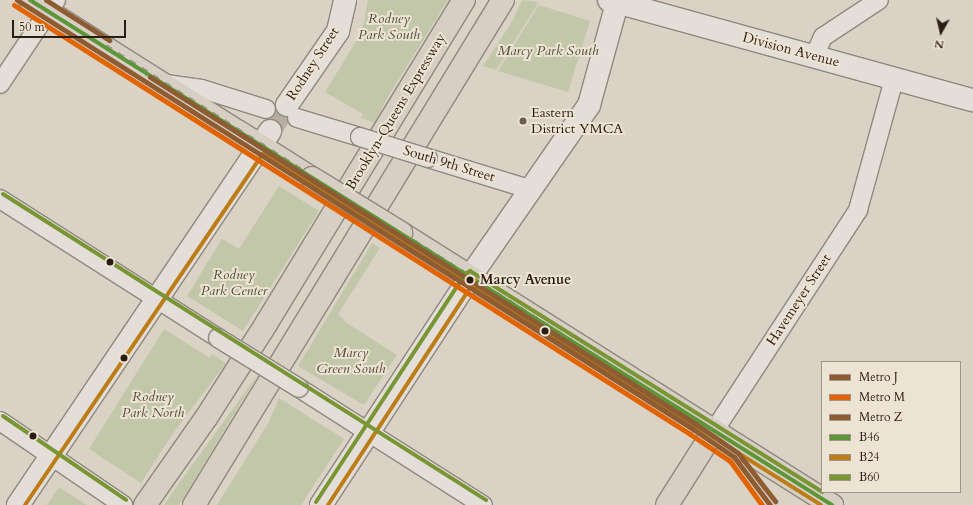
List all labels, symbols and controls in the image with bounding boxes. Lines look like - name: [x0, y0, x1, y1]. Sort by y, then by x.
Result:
- park label: Rodney Park South: [358, 11, 420, 44]
- scale bar: [14, 12, 128, 38]
- north arrow: [921, 12, 961, 52]
- text: 50 m: [19, 19, 45, 35]
- street label: Rodney Street: [283, 24, 343, 104]
- street label: Division Avenue: [741, 29, 841, 71]
- street label: Brooklyn-Queens Expressway: [342, 31, 450, 193]
- text: N: [933, 36, 945, 52]
- park label: Marcy Park South: [497, 43, 599, 59]
- place label: Eastern District YMCA: [531, 105, 623, 138]
- marker: Eastern District YMCA: [518, 116, 528, 126]
- street label: South 9th Street: [401, 142, 497, 186]
- street label: Havemeyer Street: [763, 251, 835, 349]
- unlabelled marker: [105, 257, 115, 267]
- park label: Rodney Park Center: [201, 267, 267, 300]
- place label: Marcy Avenue: [480, 272, 571, 288]
- marker: Marcy Avenue: [463, 273, 477, 287]
- unlabelled marker: [540, 326, 550, 336]
- park label: Marcy Green South: [316, 345, 386, 378]
- unlabelled marker: [119, 353, 129, 363]
- legend: [821, 361, 961, 493]
- text: Metro J: [859, 369, 898, 385]
- park label: Rodney Park North: [122, 389, 184, 422]
- text: Metro M: [859, 389, 905, 405]
- text: Metro Z: [859, 409, 902, 425]
- text: B46: [859, 429, 879, 445]
- unlabelled marker: [28, 431, 38, 441]
- text: B24: [859, 449, 879, 465]
- text: B60: [859, 469, 879, 485]

